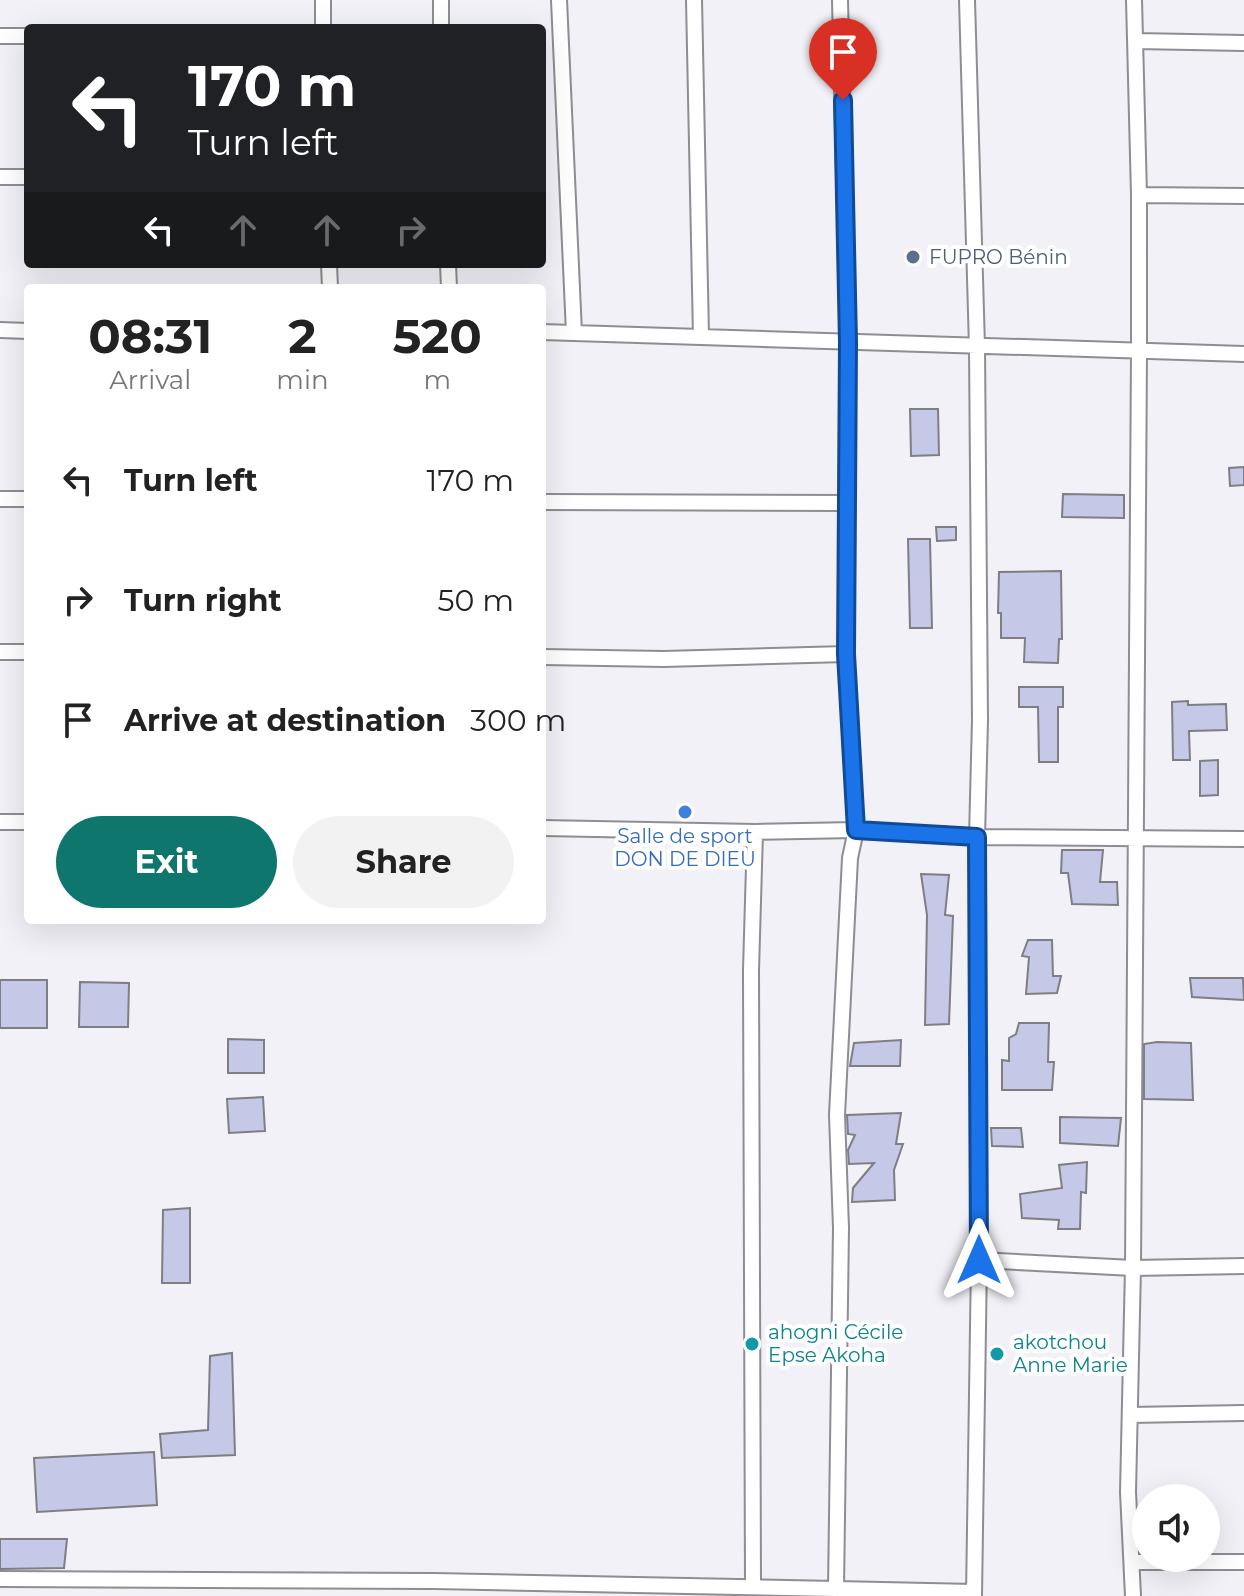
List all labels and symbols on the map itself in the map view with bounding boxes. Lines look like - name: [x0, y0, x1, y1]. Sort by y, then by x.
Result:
- pin: [809, 18, 877, 100]
- place label: FUPRO Bénin: [929, 245, 1068, 269]
- marker: FUPRO Bénin: [904, 248, 922, 266]
- marker: Salle de sport DON DE DIEU: [676, 803, 694, 821]
- place label: Salle de sport DON DE DIEU: [614, 824, 756, 871]
- position arrow: [937, 1218, 1021, 1302]
- place label: ahogni Cécile Epse Akoha: [768, 1320, 903, 1367]
- place label: akotchou Anne Marie: [1013, 1330, 1128, 1377]
- marker: ahogni Cécile Epse Akoha: [743, 1335, 761, 1353]
- marker: akotchou Anne Marie: [988, 1345, 1006, 1363]

